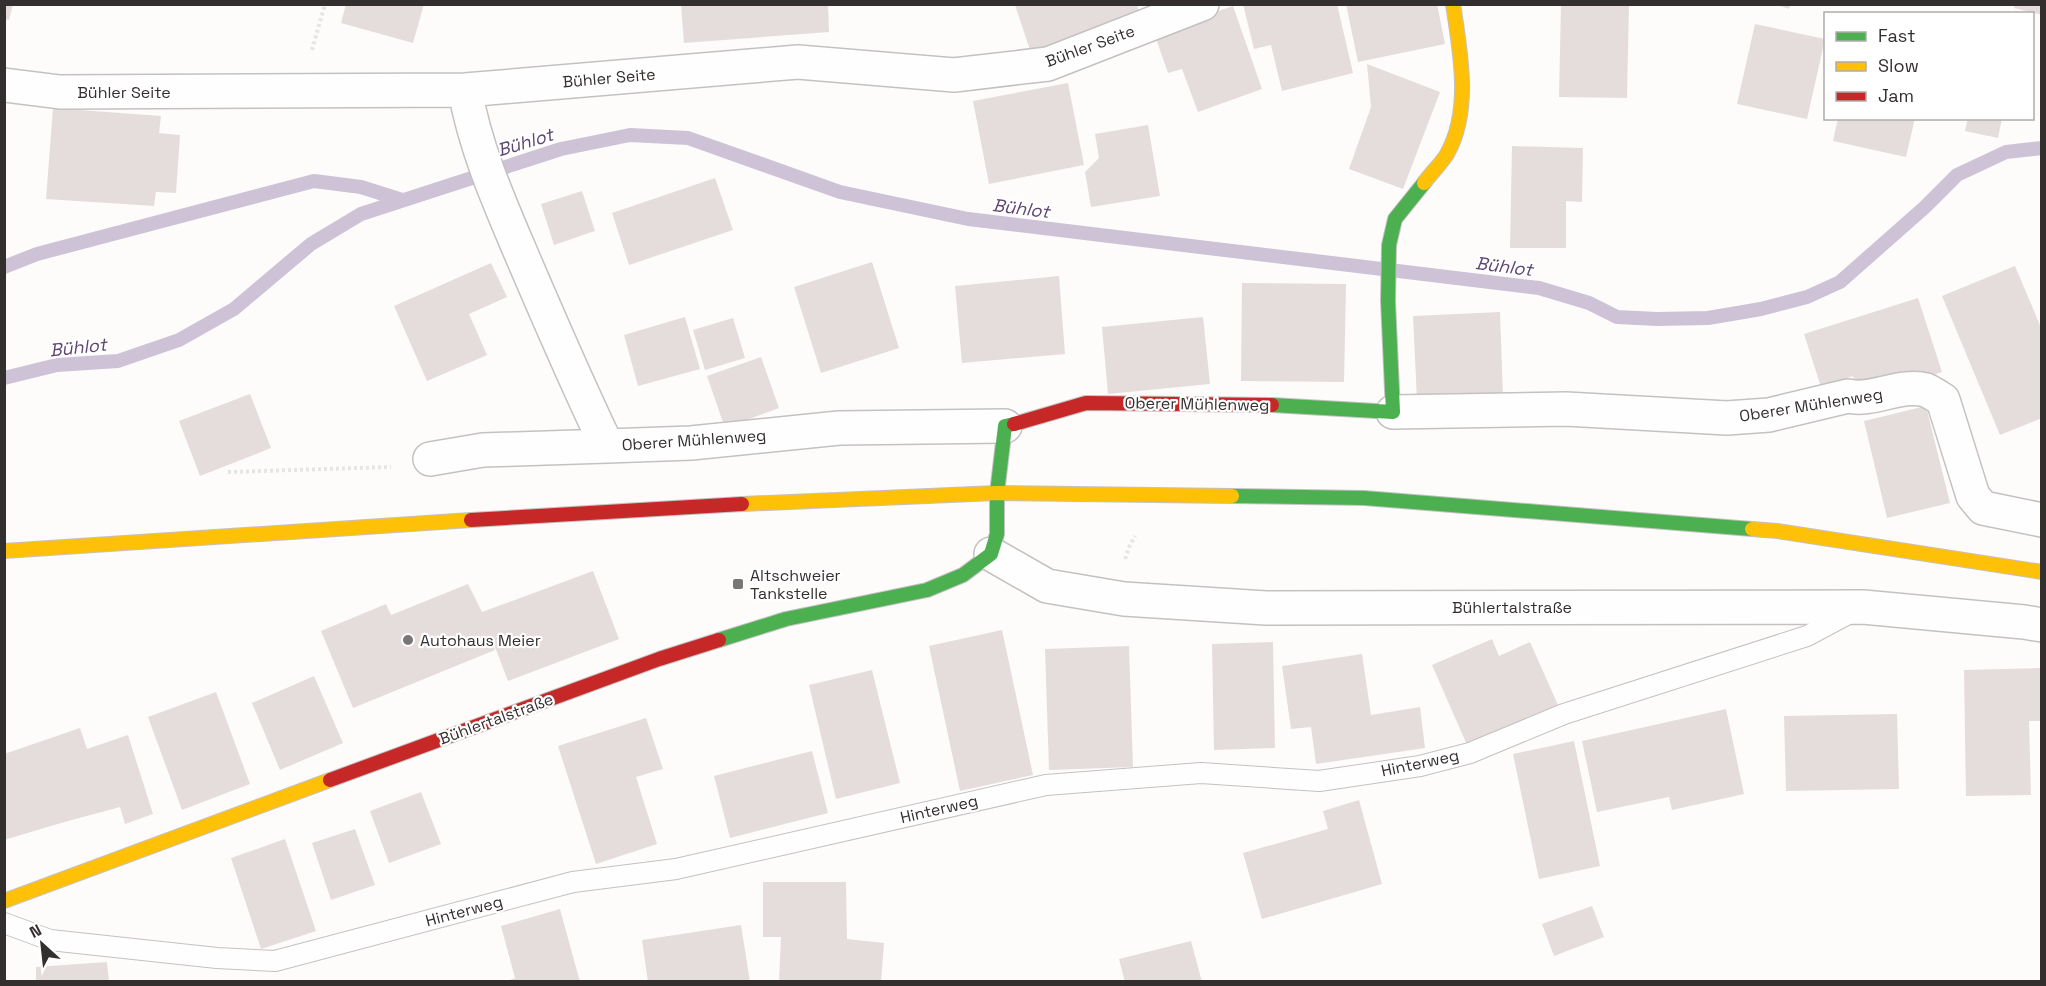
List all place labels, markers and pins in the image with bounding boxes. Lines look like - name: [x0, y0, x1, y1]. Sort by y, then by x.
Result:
- place label: Altschweier Tankstelle: [750, 565, 841, 604]
- marker: Altschweier Tankstelle: [731, 577, 745, 591]
- place label: Autohaus Meier: [420, 630, 541, 651]
- marker: Autohaus Meier: [401, 633, 415, 647]

